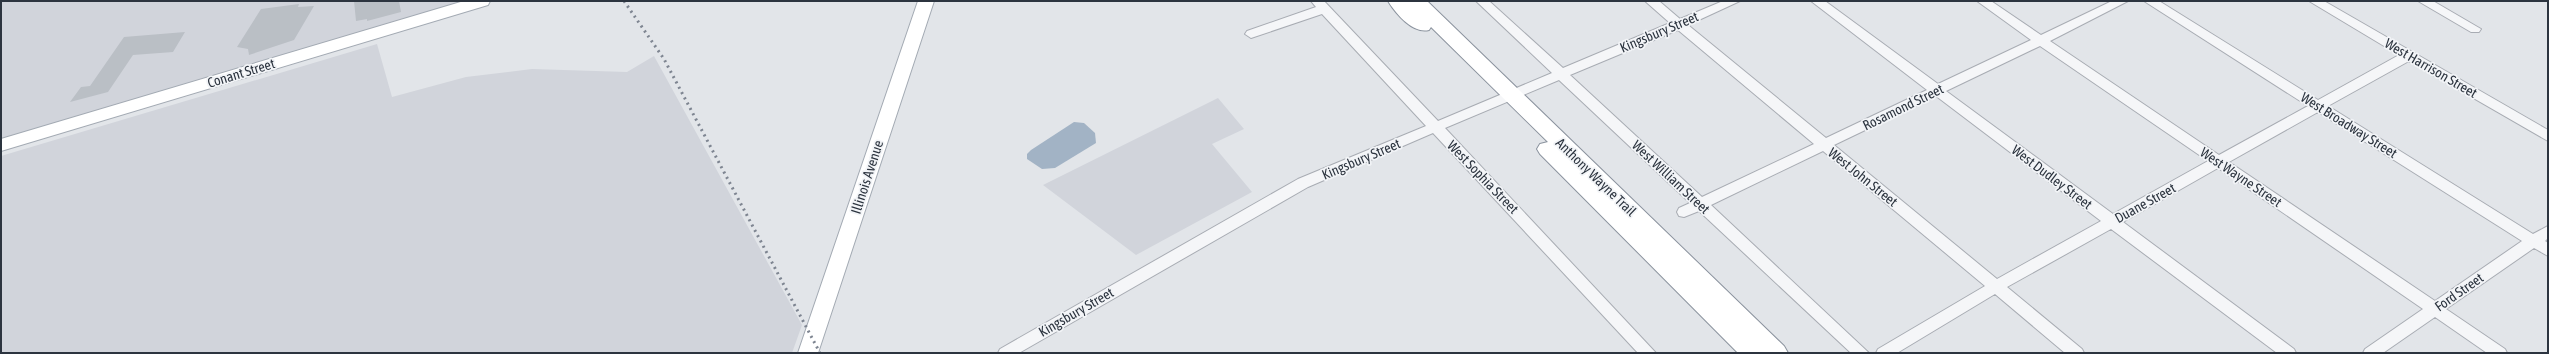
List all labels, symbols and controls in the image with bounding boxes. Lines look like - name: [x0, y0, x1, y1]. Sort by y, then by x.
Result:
- street label: Kingsbury Street: [1617, 8, 1701, 56]
- street label: West Harrison Street: [2382, 35, 2480, 101]
- street label: Conant Street: [205, 55, 277, 91]
- street label: Rosamond Street: [1860, 81, 1946, 133]
- street label: West Broadway Street: [2298, 89, 2400, 161]
- street label: Kingsbury Street: [1319, 135, 1403, 183]
- street label: Anthony Wayne Trail: [1553, 135, 1640, 219]
- street label: West Sophia Street: [1444, 137, 1522, 217]
- street label: West William Street: [1629, 137, 1713, 217]
- street label: Illinois Avenue: [848, 138, 886, 216]
- street label: West Dudley Street: [2009, 142, 2095, 212]
- street label: West John Street: [1825, 144, 1901, 210]
- street label: West Wayne Street: [2197, 144, 2285, 210]
- street label: Duane Street: [2112, 180, 2178, 226]
- street label: Ford Street: [2432, 270, 2486, 314]
- street label: Kingsbury Street: [1036, 284, 1116, 340]

